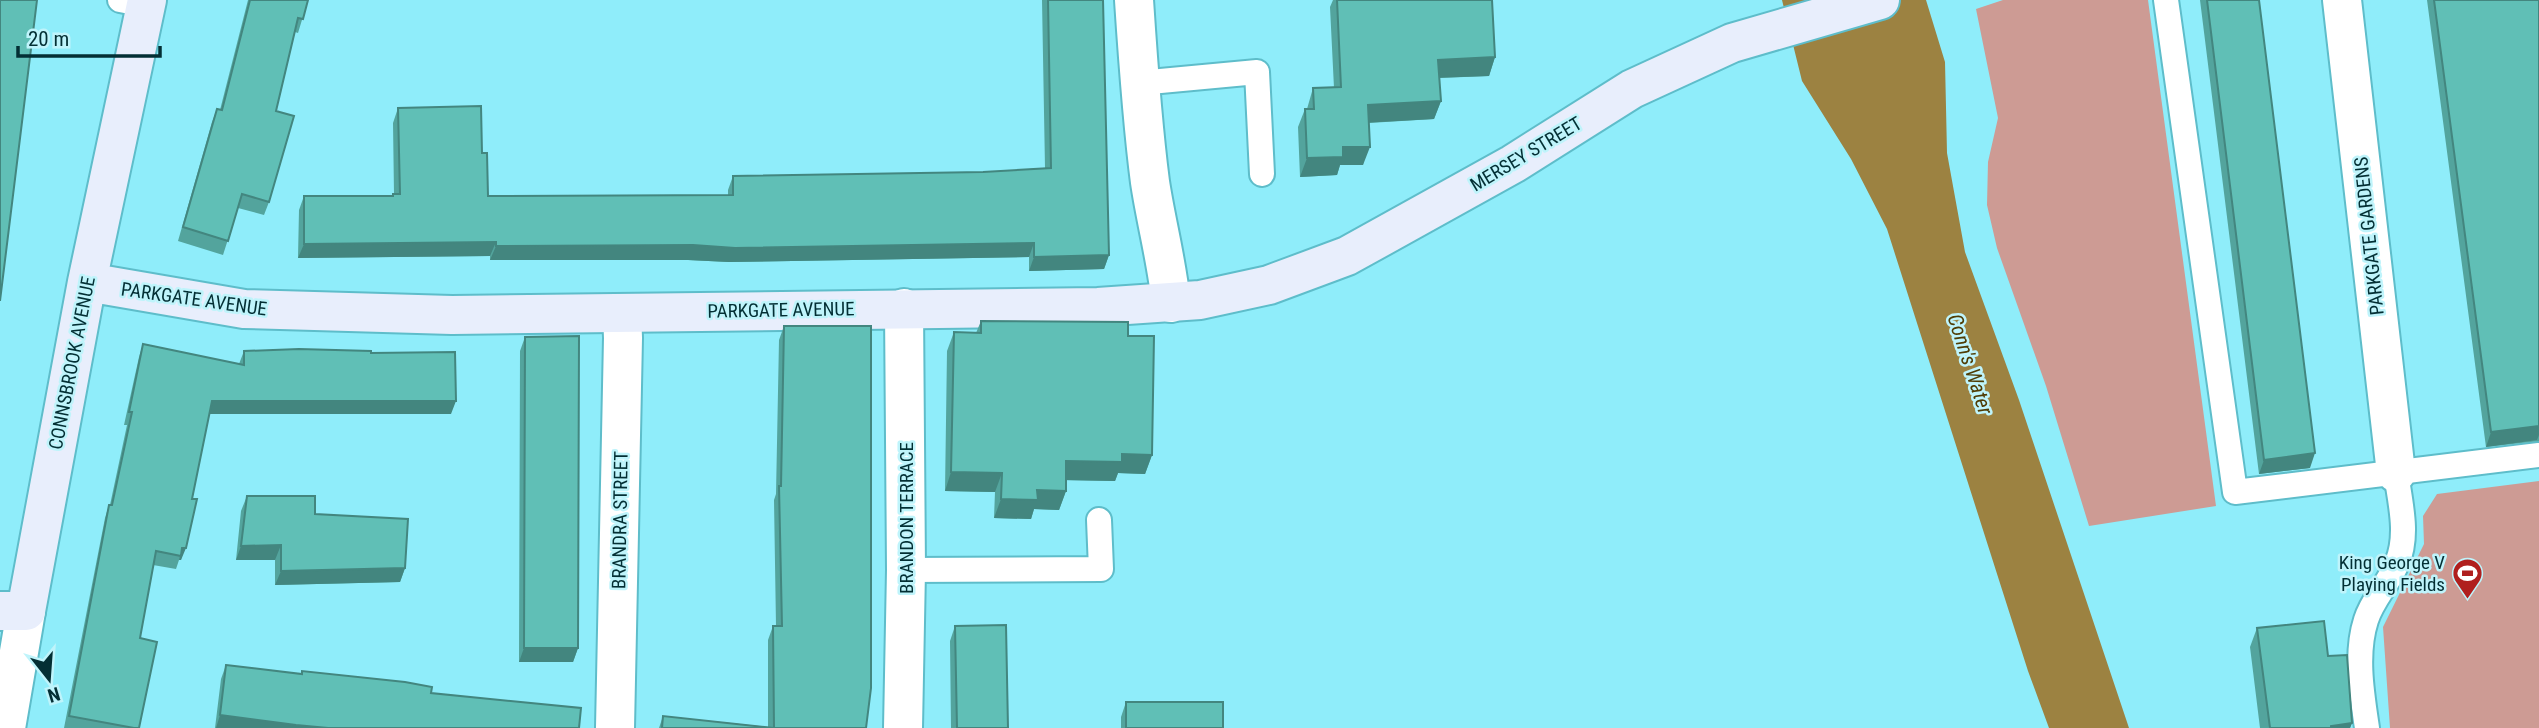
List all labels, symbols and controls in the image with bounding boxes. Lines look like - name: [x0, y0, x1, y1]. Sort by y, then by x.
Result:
- scale bar: [18, 14, 159, 58]
- text: 20 m: [28, 27, 69, 51]
- street label: MERSEY STREET: [1466, 112, 1586, 196]
- street label: PARKGATE GARDENS: [2349, 155, 2389, 316]
- street label: CONNSBROOK AVENUE: [44, 275, 100, 451]
- street label: PARKGATE AVENUE: [120, 277, 268, 321]
- street label: PARKGATE AVENUE: [707, 297, 855, 323]
- water label: Conn's Water: [1943, 311, 1998, 418]
- street label: BRANDON TERRACE: [895, 442, 918, 594]
- street label: BRANDRA STREET: [607, 451, 633, 589]
- place label: King George V Playing Fields: [2339, 551, 2445, 596]
- sports icon: King George V Playing Fields: [2451, 556, 2485, 600]
- north arrow: [14, 644, 84, 714]
- text: N: [45, 682, 63, 707]

